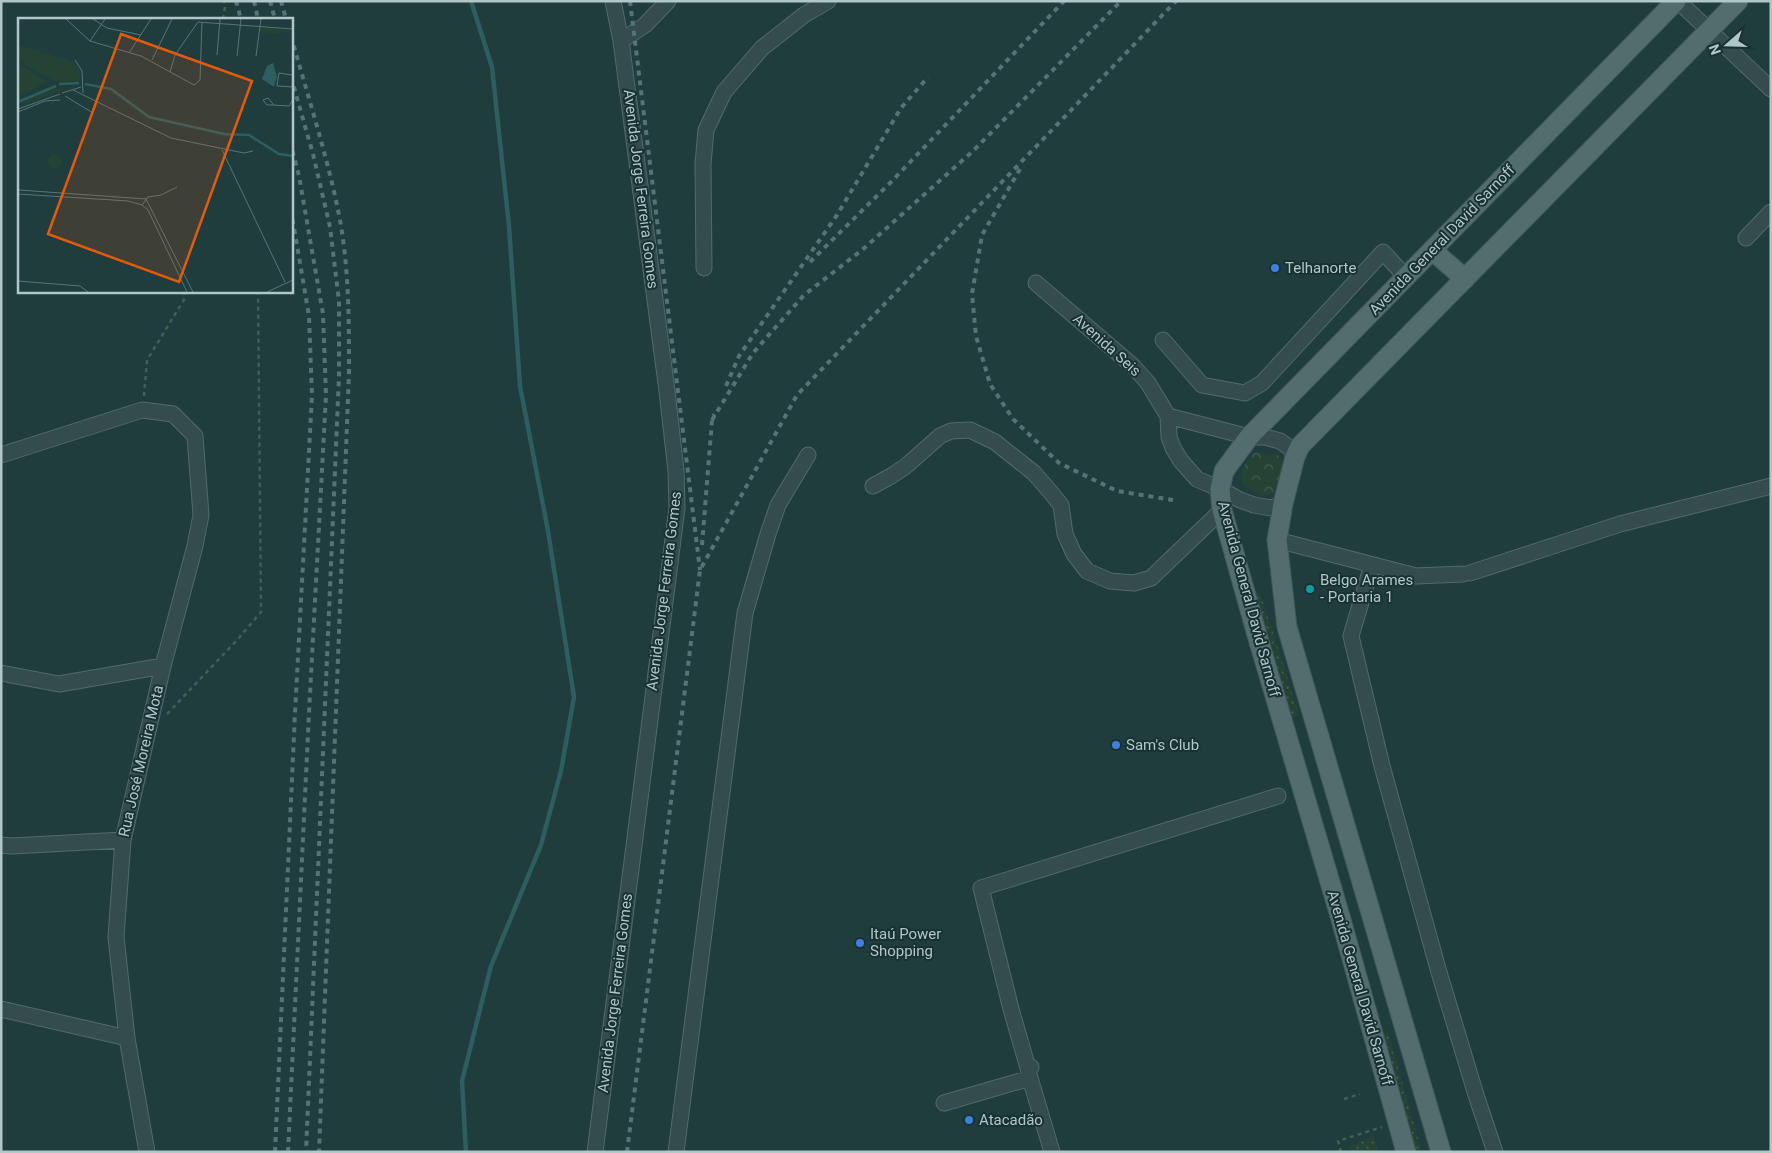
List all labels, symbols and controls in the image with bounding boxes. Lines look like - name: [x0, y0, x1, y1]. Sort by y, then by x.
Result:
- inset map: [18, 18, 292, 292]
- north arrow: [1702, 20, 1752, 70]
- text: N: [1706, 42, 1724, 57]
- street label: Avenida Jorge Ferreira Gomes: [620, 88, 662, 290]
- street label: Avenida General David Sarnoff: [1365, 161, 1519, 319]
- place label: Telhanorte: [1285, 259, 1356, 277]
- marker: Telhanorte: [1269, 262, 1281, 274]
- street label: Avenida Seis: [1069, 310, 1145, 380]
- street label: Avenida Jorge Ferreira Gomes: [643, 490, 685, 692]
- street label: Avenida General David Sarnoff: [1214, 499, 1284, 700]
- place label: Belgo Arames - Portaria 1: [1320, 571, 1413, 606]
- marker: Belgo Arames - Portaria 1: [1304, 583, 1316, 595]
- street label: Rua José Moreira Mota: [115, 683, 167, 839]
- place label: Sam's Club: [1126, 736, 1199, 754]
- marker: Sam's Club: [1110, 739, 1122, 751]
- street label: Avenida General David Sarnoff: [1324, 888, 1397, 1088]
- street label: Avenida Jorge Ferreira Gomes: [594, 892, 636, 1094]
- place label: Itaú Power Shopping: [870, 925, 941, 960]
- marker: Itaú Power Shopping: [854, 937, 866, 949]
- place label: Atacadão: [979, 1111, 1043, 1129]
- marker: Atacadão: [963, 1114, 975, 1126]

